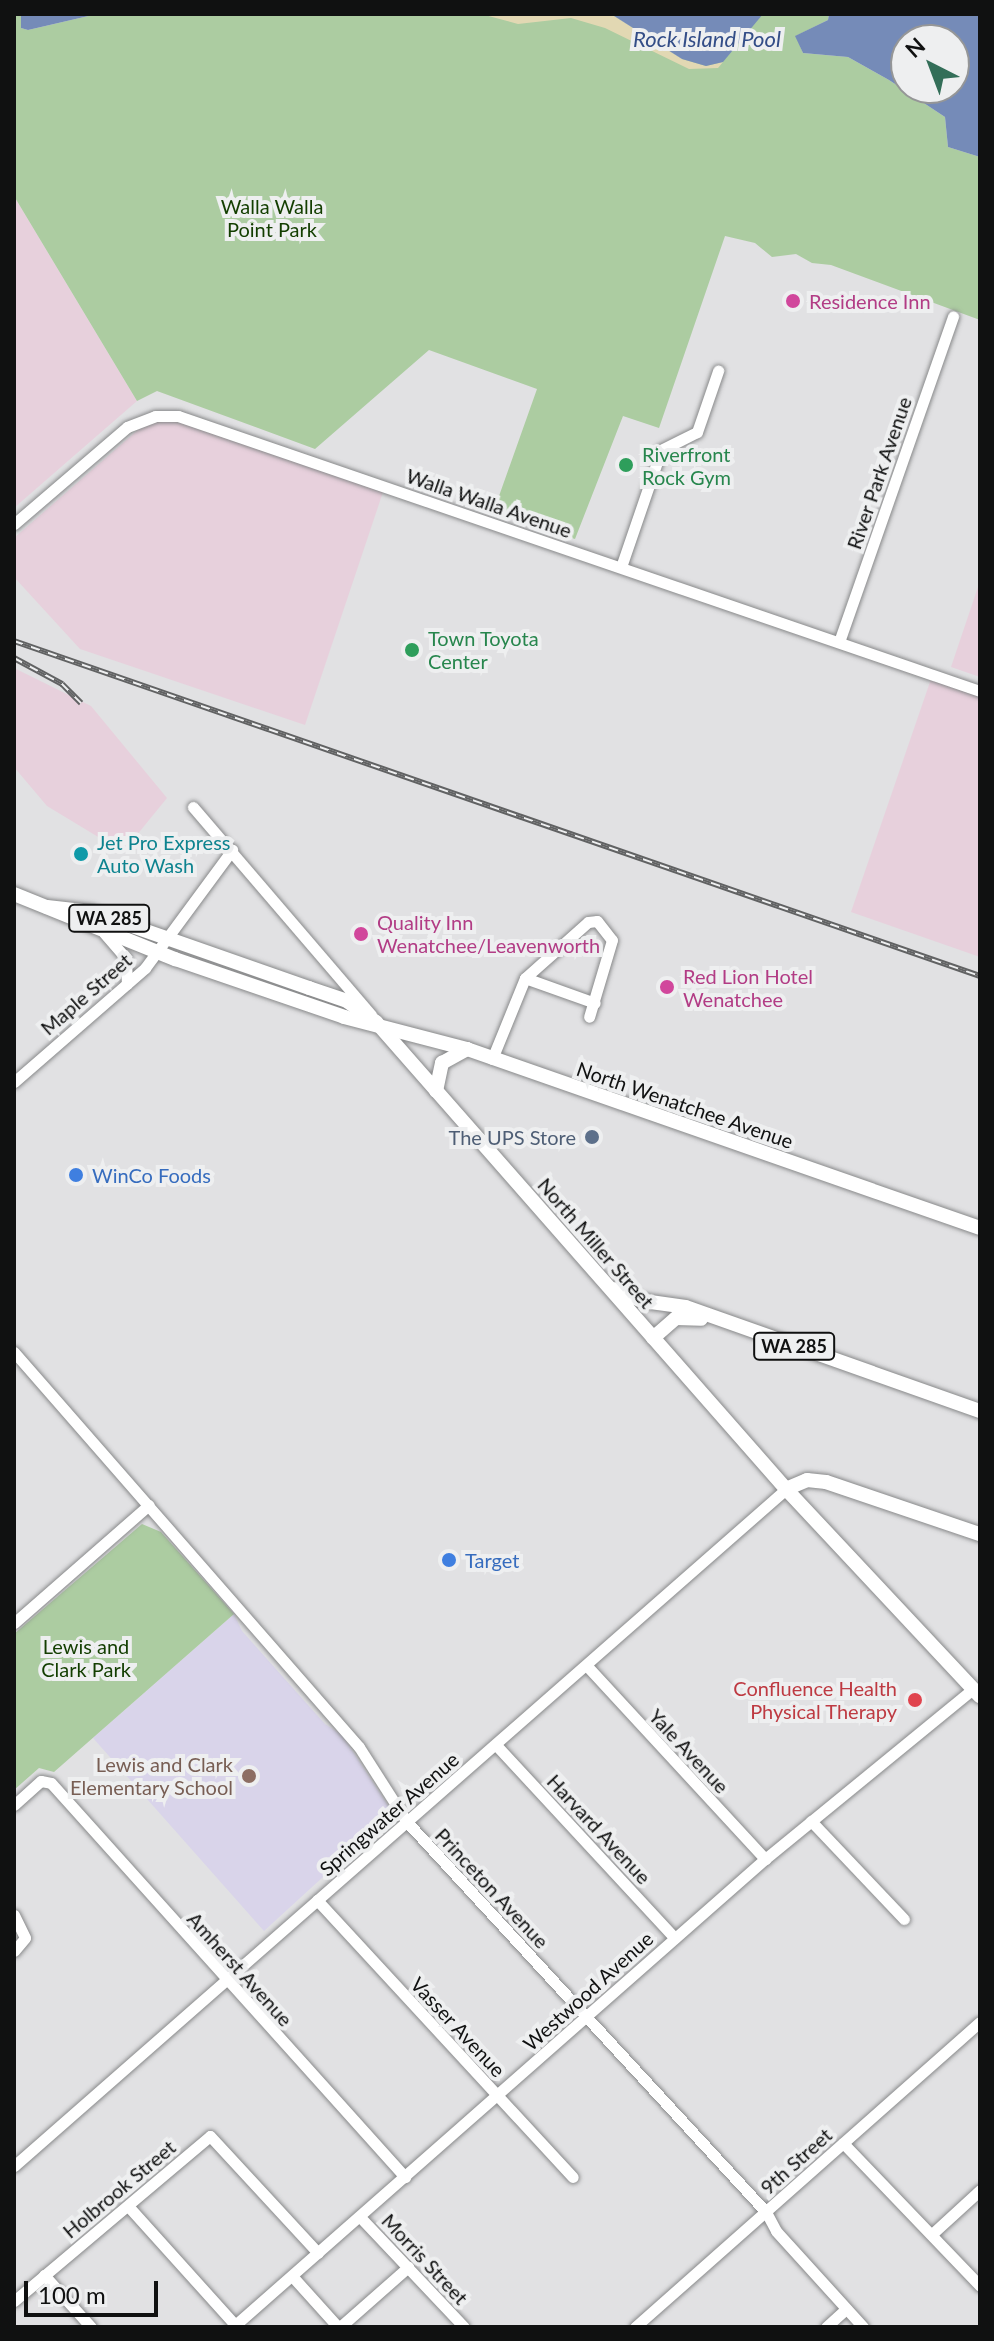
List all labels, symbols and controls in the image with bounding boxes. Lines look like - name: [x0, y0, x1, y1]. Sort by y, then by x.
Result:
- north arrow: [890, 24, 970, 104]
- water label: Rock Island Pool: [633, 26, 781, 52]
- text: N: [900, 32, 930, 63]
- park label: Walla Walla Point Park: [221, 194, 323, 241]
- place label: Residence Inn: [809, 289, 931, 313]
- marker: Residence Inn: [784, 292, 802, 310]
- street label: River Park Avenue: [842, 393, 916, 553]
- place label: Riverfront Rock Gym: [642, 442, 731, 489]
- marker: Riverfront Rock Gym: [617, 456, 635, 474]
- street label: Walla Walla Avenue: [403, 463, 575, 543]
- place label: Town Toyota Center: [428, 626, 539, 673]
- marker: Town Toyota Center: [403, 641, 421, 659]
- place label: Jet Pro Express Auto Wash: [97, 830, 230, 877]
- marker: Jet Pro Express Auto Wash: [72, 845, 90, 863]
- road number: WA 285: [67, 904, 151, 932]
- place label: Quality Inn Wenatchee/Leavenworth: [377, 910, 600, 957]
- marker: Quality Inn Wenatchee/Leavenworth: [352, 925, 370, 943]
- street label: Maple Street: [36, 948, 136, 1040]
- place label: Red Lion Hotel Wenatchee: [683, 964, 813, 1011]
- marker: Red Lion Hotel Wenatchee: [658, 978, 676, 996]
- street label: North Wenatchee Avenue: [573, 1056, 797, 1154]
- place label: The UPS Store: [449, 1125, 576, 1149]
- marker: The UPS Store: [583, 1128, 601, 1146]
- place label: WinCo Foods: [92, 1163, 211, 1187]
- marker: WinCo Foods: [67, 1166, 85, 1184]
- street label: North Miller Street: [533, 1173, 659, 1313]
- road number: WA 285: [752, 1332, 836, 1360]
- place label: Target: [465, 1548, 519, 1572]
- marker: Target: [440, 1551, 458, 1569]
- park label: Lewis and Clark Park: [41, 1634, 131, 1681]
- place label: Confluence Health Physical Therapy: [733, 1676, 897, 1723]
- marker: Confluence Health Physical Therapy: [904, 1689, 926, 1711]
- street label: Yale Avenue: [644, 1704, 734, 1798]
- street label: Springwater Avenue: [314, 1747, 464, 1881]
- place label: Lewis and Clark Elementary School: [70, 1752, 233, 1799]
- marker: Lewis and Clark Elementary School: [240, 1767, 258, 1785]
- street label: Harvard Avenue: [542, 1769, 656, 1889]
- street label: Princeton Avenue: [430, 1823, 554, 1953]
- street label: Amherst Avenue: [182, 1907, 298, 2031]
- street label: Westwood Avenue: [518, 1926, 658, 2056]
- street label: Vasser Avenue: [405, 1972, 511, 2082]
- street label: 9th Street: [755, 2123, 837, 2199]
- street label: Holbrook Street: [58, 2135, 180, 2243]
- street label: Morris Street: [377, 2209, 473, 2309]
- scale bar: [28, 2265, 162, 2315]
- text: 100 m: [38, 2280, 106, 2309]

